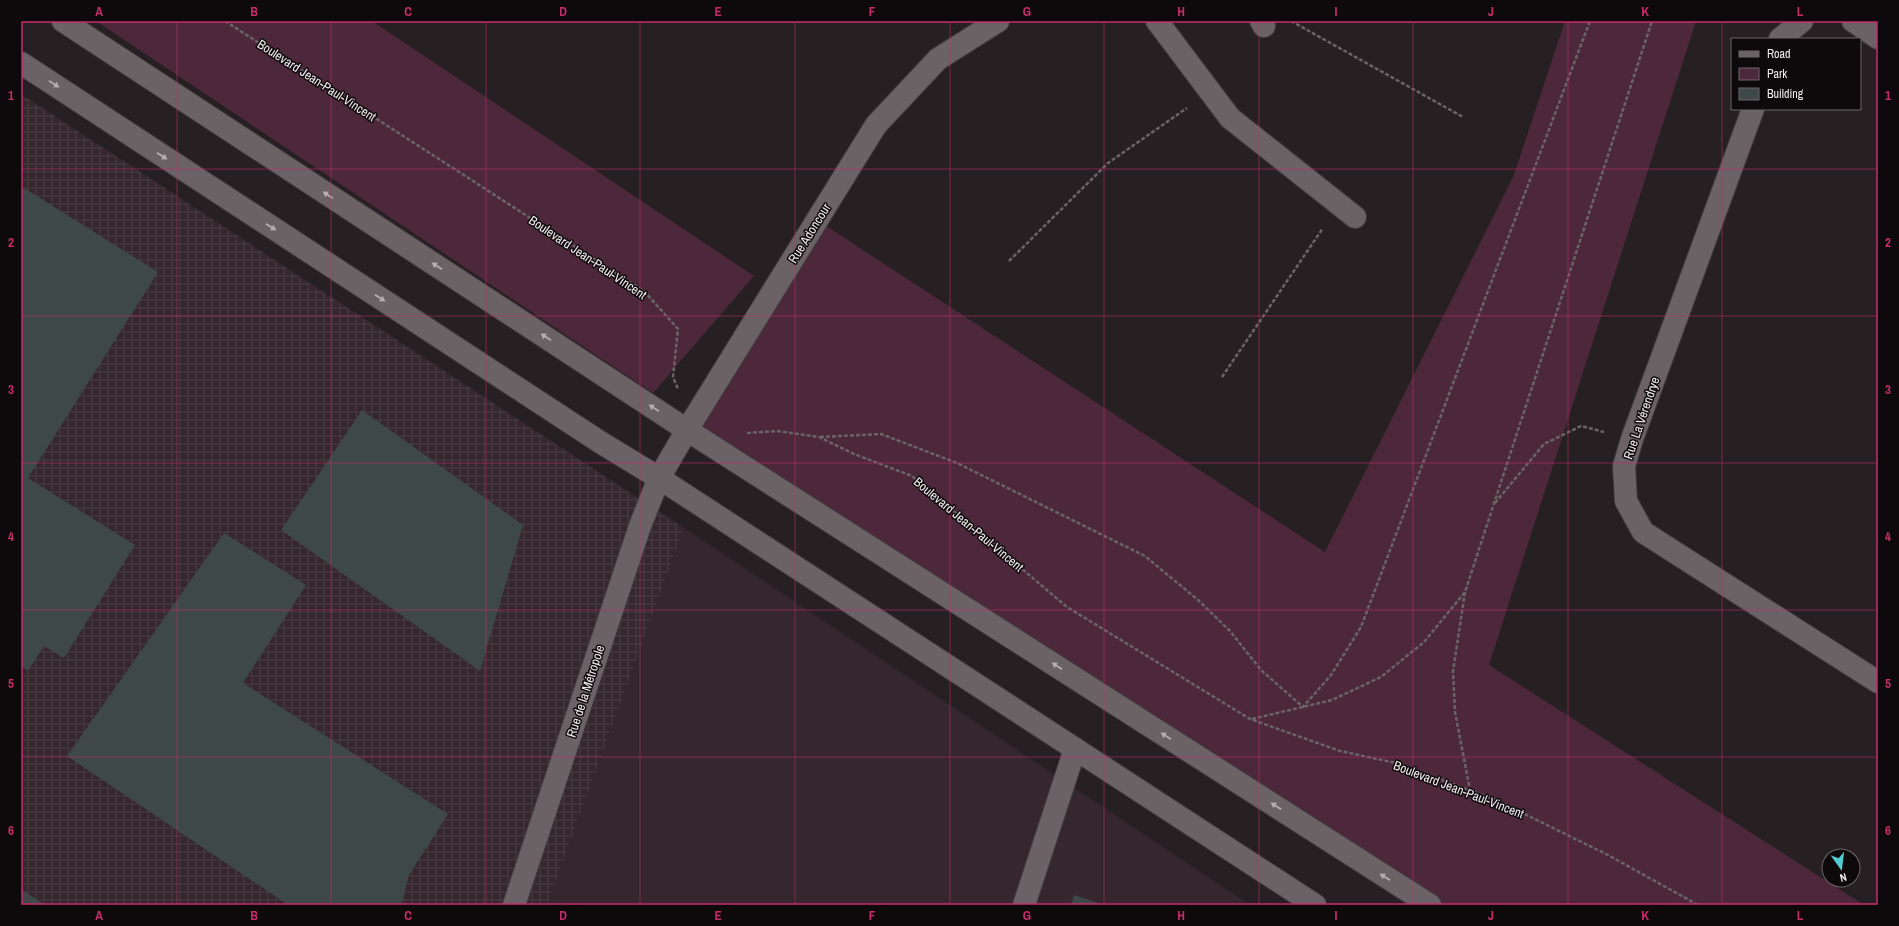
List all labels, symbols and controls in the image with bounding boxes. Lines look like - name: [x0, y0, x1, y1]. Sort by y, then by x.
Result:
- text: A: [95, 3, 103, 20]
- text: B: [250, 3, 258, 20]
- text: C: [404, 3, 412, 20]
- text: D: [559, 3, 567, 20]
- text: E: [714, 3, 722, 20]
- text: F: [869, 3, 876, 20]
- text: G: [1023, 3, 1031, 20]
- text: H: [1177, 3, 1185, 20]
- text: I: [1335, 3, 1338, 20]
- text: J: [1488, 3, 1494, 20]
- text: K: [1641, 3, 1649, 20]
- text: L: [1797, 3, 1804, 20]
- street label: Boulevard Jean-Paul-Vincent: [254, 36, 379, 125]
- legend: [1731, 38, 1861, 110]
- text: Road: [1767, 46, 1791, 62]
- text: Park: [1767, 66, 1787, 82]
- one-way arrow: [48, 81, 59, 88]
- text: Building: [1767, 86, 1804, 102]
- text: 1: [8, 87, 14, 104]
- text: 1: [1885, 87, 1891, 104]
- one-way arrow: [157, 152, 168, 159]
- one-way arrow: [322, 191, 334, 198]
- street label: Rue Adoncour: [784, 200, 835, 266]
- street label: Boulevard Jean-Paul-Vincent: [526, 212, 650, 303]
- one-way arrow: [266, 223, 276, 231]
- text: 2: [8, 234, 14, 251]
- text: 2: [1885, 234, 1891, 251]
- one-way arrow: [432, 262, 442, 270]
- one-way arrow: [375, 294, 385, 302]
- one-way arrow: [540, 333, 551, 341]
- street label: Rue La Vérendrye: [1619, 375, 1664, 462]
- text: 3: [8, 381, 14, 398]
- text: 3: [1885, 381, 1891, 398]
- one-way arrow: [649, 404, 659, 412]
- street label: Boulevard Jean-Paul-Vincent: [910, 473, 1027, 575]
- text: 4: [8, 528, 14, 545]
- text: 4: [1885, 528, 1891, 545]
- street label: Rue de la Métropole: [563, 643, 608, 739]
- one-way arrow: [1051, 663, 1063, 670]
- text: 5: [8, 675, 14, 692]
- text: 5: [1885, 675, 1891, 692]
- one-way arrow: [1160, 733, 1172, 740]
- street label: Boulevard Jean-Paul-Vincent: [1391, 757, 1527, 822]
- one-way arrow: [1270, 803, 1282, 810]
- text: 6: [8, 822, 14, 839]
- text: 6: [1885, 822, 1891, 839]
- north arrow: [1821, 848, 1861, 888]
- text: N: [1839, 870, 1848, 885]
- one-way arrow: [1379, 873, 1391, 880]
- text: A: [95, 907, 103, 924]
- text: B: [250, 907, 258, 924]
- text: C: [404, 907, 412, 924]
- text: D: [559, 907, 567, 924]
- text: E: [714, 907, 722, 924]
- text: F: [869, 907, 876, 924]
- text: G: [1023, 907, 1031, 924]
- text: H: [1177, 907, 1185, 924]
- text: I: [1335, 907, 1338, 924]
- text: J: [1488, 907, 1494, 924]
- text: K: [1641, 907, 1649, 924]
- text: L: [1797, 907, 1804, 924]

